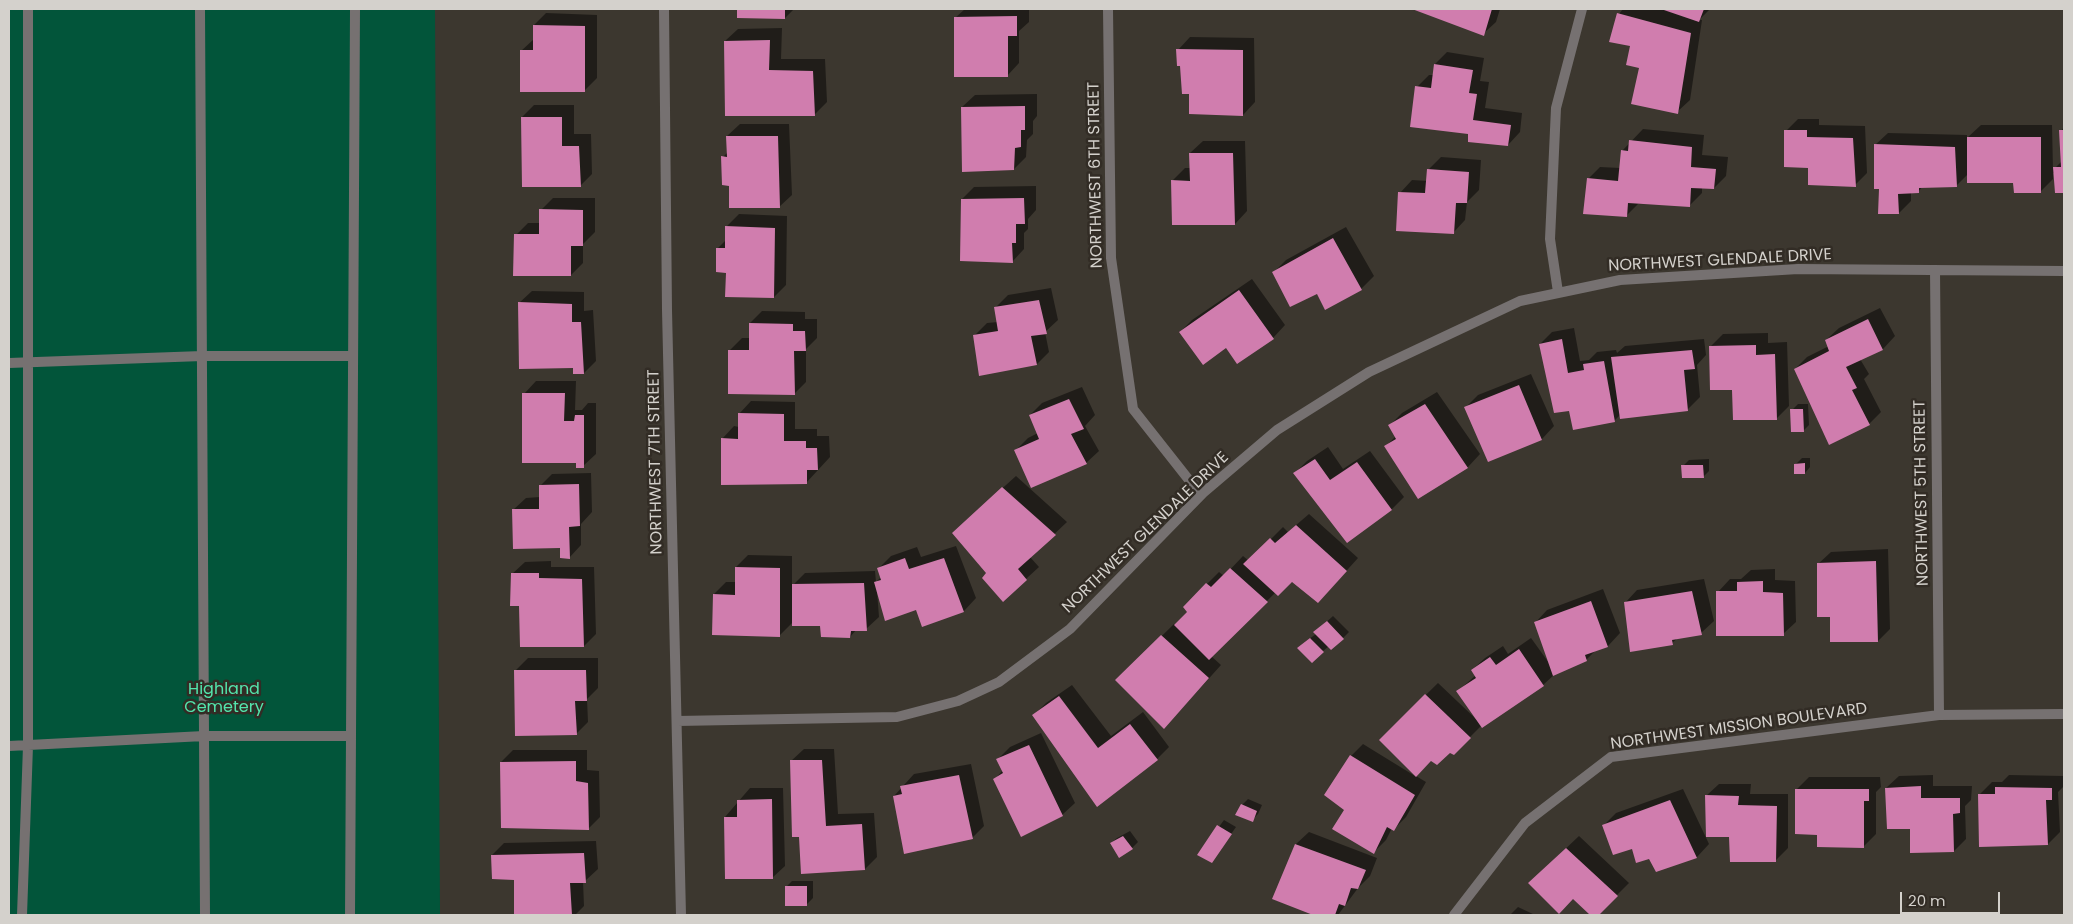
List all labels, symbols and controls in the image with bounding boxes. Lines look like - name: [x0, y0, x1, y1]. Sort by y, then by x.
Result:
- street label: NORTHWEST 6TH STREET: [1085, 82, 1107, 268]
- street label: NORTHWEST GLENDALE DRIVE: [1608, 246, 1832, 276]
- street label: NORTHWEST 7TH STREET: [645, 369, 667, 555]
- street label: NORTHWEST 5TH STREET: [1911, 400, 1933, 586]
- street label: NORTHWEST GLENDALE DRIVE: [1059, 448, 1233, 618]
- park label: Highland Cemetery: [184, 680, 264, 718]
- street label: NORTHWEST MISSION BOULEVARD: [1609, 699, 1869, 755]
- scale bar: [1903, 882, 2003, 914]
- text: 20 m: [1908, 890, 1946, 911]

